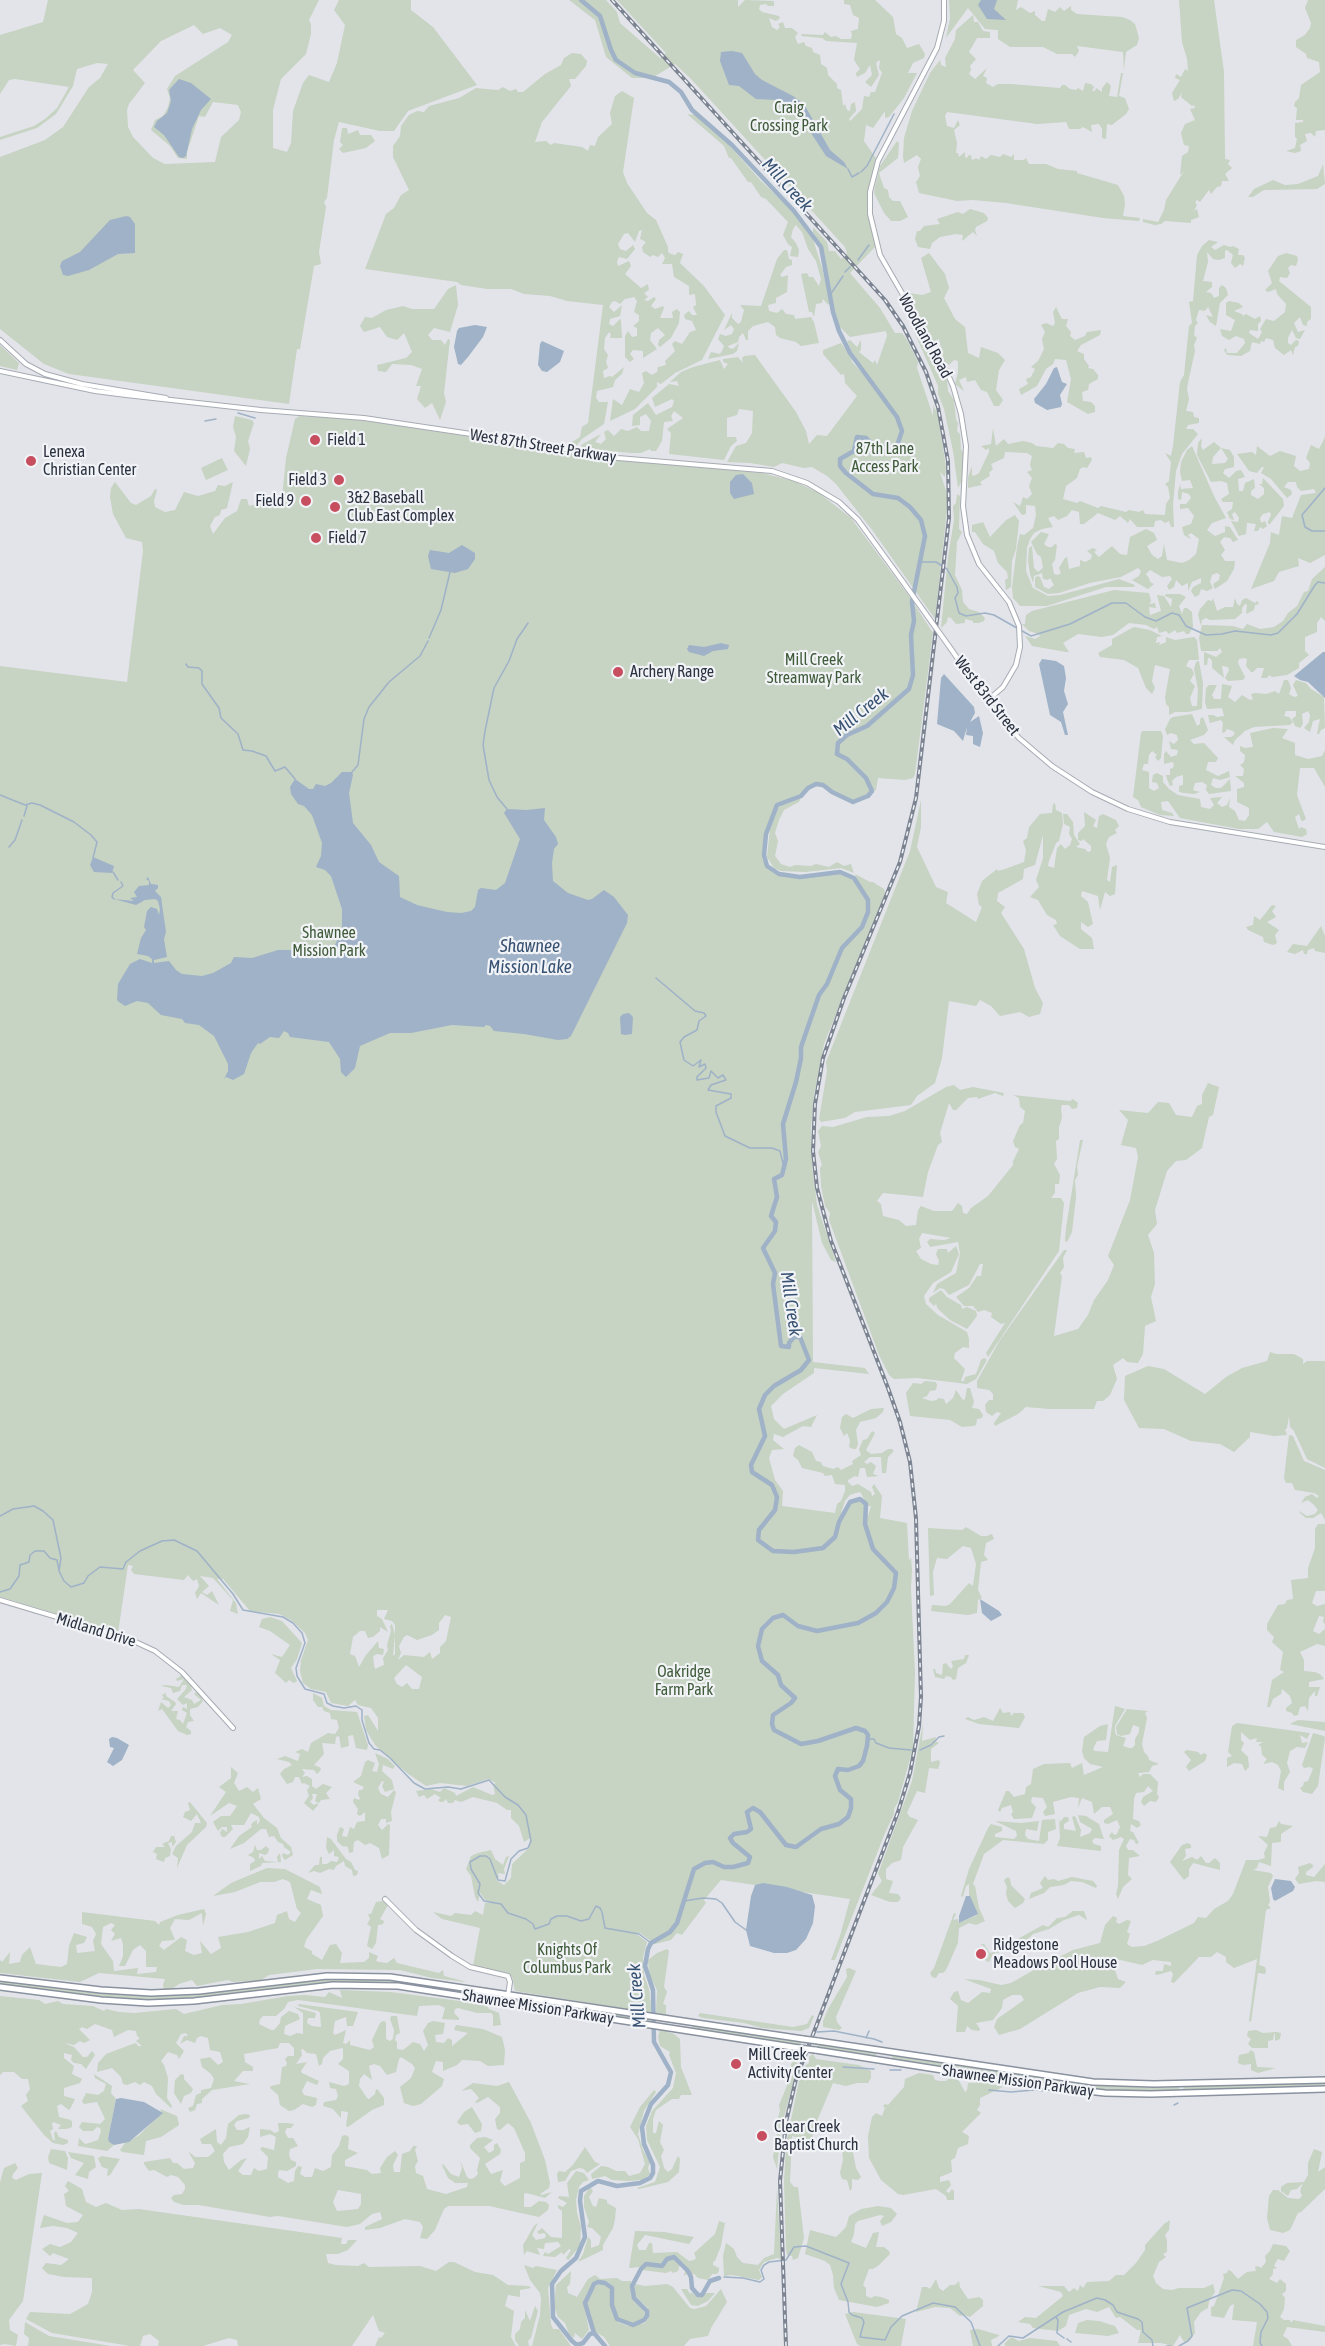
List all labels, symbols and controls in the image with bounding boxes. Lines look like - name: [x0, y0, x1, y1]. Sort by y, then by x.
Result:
- park label: Craig Crossing Park: [750, 98, 828, 136]
- water label: Mill Creek: [757, 154, 817, 216]
- street label: Woodland Road: [894, 290, 956, 382]
- street label: West 87th Street Parkway: [468, 425, 618, 467]
- place label: Field 1: [327, 430, 366, 450]
- marker: Field 1: [308, 433, 322, 447]
- park label: 87th Lane Access Park: [851, 439, 919, 477]
- place label: Lenexa Christian Center: [43, 442, 136, 480]
- marker: Lenexa Christian Center: [24, 454, 38, 468]
- place label: Field 3: [288, 470, 327, 490]
- marker: Field 3: [332, 473, 346, 487]
- place label: 3&2 Baseball Club East Complex: [347, 488, 454, 526]
- place label: Field 9: [255, 491, 294, 511]
- marker: Field 9: [299, 494, 313, 508]
- marker: 3&2 Baseball Club East Complex: [328, 500, 342, 514]
- place label: Field 7: [328, 528, 367, 548]
- marker: Field 7: [309, 531, 323, 545]
- park label: Mill Creek Streamway Park: [767, 650, 861, 688]
- street label: West 83rd Street: [950, 652, 1024, 740]
- place label: Archery Range: [630, 662, 714, 682]
- marker: Archery Range: [611, 665, 625, 679]
- water label: Mill Creek: [829, 683, 893, 741]
- park label: Shawnee Mission Park: [292, 923, 366, 961]
- water label: Shawnee Mission Lake: [488, 935, 572, 978]
- water label: Mill Creek: [776, 1270, 806, 1338]
- street label: Midland Drive: [54, 1609, 138, 1651]
- park label: Oakridge Farm Park: [655, 1662, 713, 1700]
- place label: Ridgestone Meadows Pool House: [993, 1935, 1117, 1973]
- park label: Knights Of Columbus Park: [523, 1940, 611, 1978]
- marker: Ridgestone Meadows Pool House: [974, 1947, 988, 1961]
- water label: Mill Creek: [623, 1963, 651, 2029]
- street label: Shawnee Mission Parkway: [461, 1986, 615, 2028]
- place label: Mill Creek Activity Center: [748, 2045, 832, 2083]
- marker: Mill Creek Activity Center: [729, 2057, 743, 2071]
- street label: Shawnee Mission Parkway: [941, 2061, 1095, 2101]
- place label: Clear Creek Baptist Church: [774, 2117, 858, 2155]
- marker: Clear Creek Baptist Church: [755, 2129, 769, 2143]

